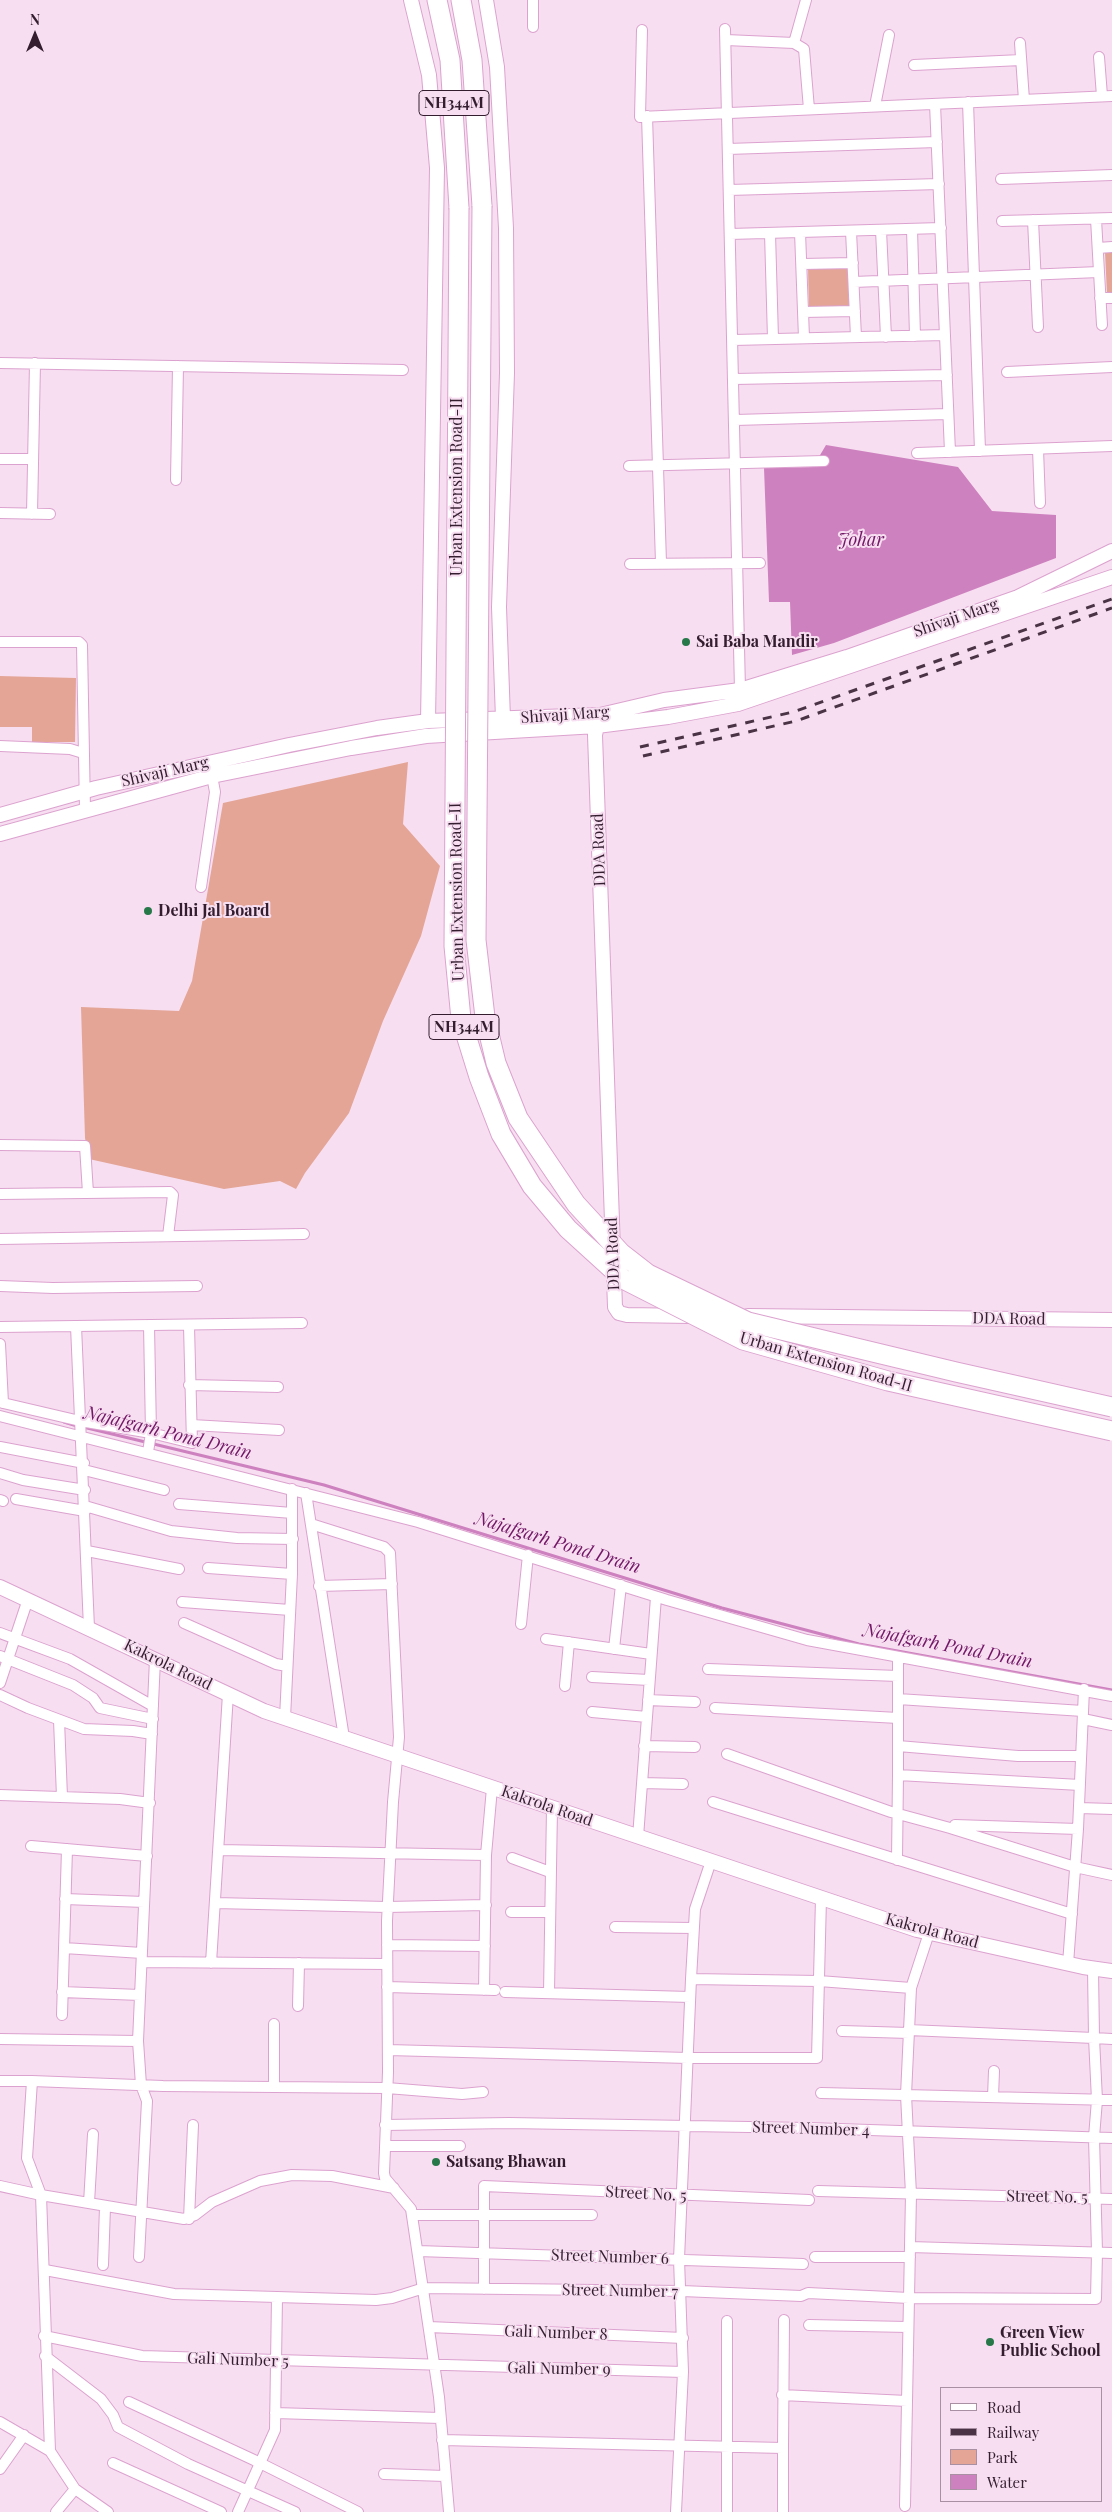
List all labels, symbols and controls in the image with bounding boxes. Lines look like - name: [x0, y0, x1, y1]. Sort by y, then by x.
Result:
- north arrow: [10, 10, 60, 60]
- text: N: [30, 10, 40, 29]
- road number: NH344M: [419, 90, 489, 116]
- street label: Urban Extension Road-II: [447, 398, 467, 576]
- water label: Johar: [838, 529, 884, 551]
- street label: Shivaji Marg: [911, 594, 1001, 642]
- place label: Sai Baba Mandir: [696, 632, 818, 652]
- marker: Sai Baba Mandir: [680, 636, 692, 648]
- street label: Shivaji Marg: [520, 702, 610, 728]
- street label: Shivaji Marg: [120, 753, 210, 791]
- street label: Urban Extension Road-II: [446, 803, 468, 981]
- street label: DDA Road: [588, 813, 610, 887]
- place label: Delhi Jal Board: [158, 901, 269, 921]
- marker: Delhi Jal Board: [142, 905, 154, 917]
- road number: NH344M: [429, 1014, 499, 1040]
- street label: DDA Road: [602, 1217, 624, 1291]
- street label: DDA Road: [972, 1309, 1046, 1329]
- street label: Urban Extension Road-II: [738, 1328, 914, 1396]
- water label: Najafgarh Pond Drain: [82, 1402, 254, 1464]
- water label: Najafgarh Pond Drain: [473, 1508, 643, 1578]
- water label: Najafgarh Pond Drain: [862, 1619, 1034, 1673]
- street label: Kakrola Road: [121, 1635, 215, 1695]
- street label: Kakrola Road: [499, 1781, 595, 1831]
- street label: Kakrola Road: [883, 1909, 981, 1953]
- street label: Street Number 4: [752, 2117, 870, 2141]
- place label: Satsang Bhawan: [446, 2152, 566, 2172]
- marker: Satsang Bhawan: [430, 2156, 442, 2168]
- street label: Street No. 5: [605, 2182, 687, 2206]
- street label: Street No. 5: [1006, 2187, 1088, 2207]
- street label: Street Number 6: [551, 2245, 669, 2269]
- street label: Street Number 7: [562, 2280, 678, 2302]
- street label: Gali Number 8: [504, 2322, 608, 2344]
- place label: Green View Public School: [1000, 2323, 1101, 2361]
- marker: Green View Public School: [984, 2336, 996, 2348]
- street label: Gali Number 5: [187, 2349, 289, 2371]
- street label: Gali Number 9: [507, 2359, 611, 2379]
- legend: [940, 2387, 1102, 2502]
- text: Road: [987, 2397, 1021, 2417]
- text: Railway: [987, 2422, 1039, 2442]
- text: Park: [987, 2447, 1018, 2467]
- text: Water: [987, 2472, 1027, 2492]

